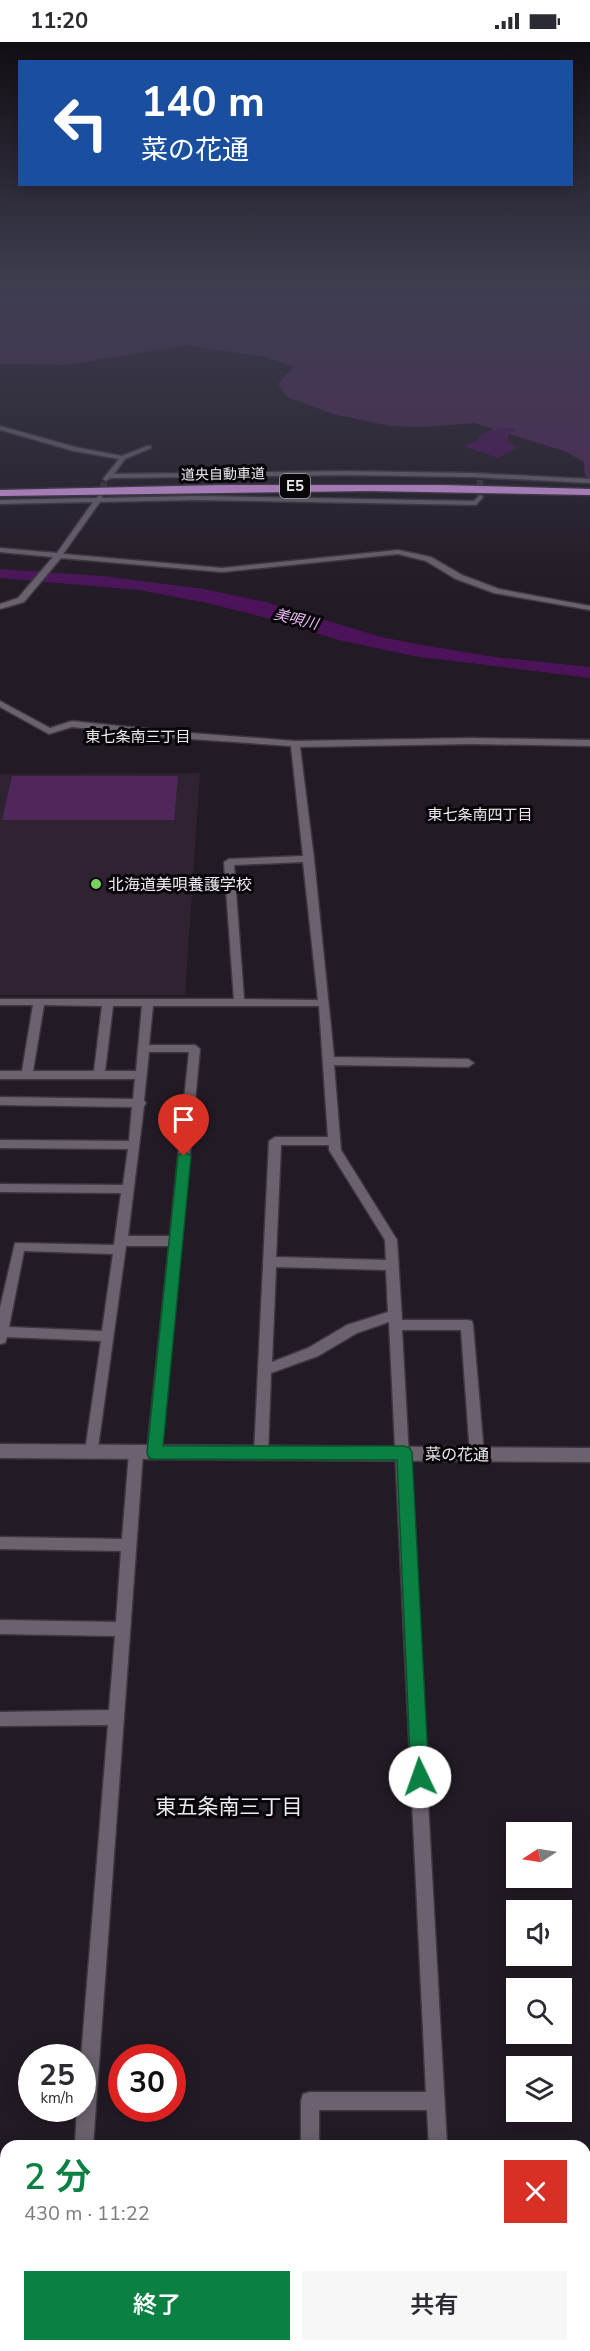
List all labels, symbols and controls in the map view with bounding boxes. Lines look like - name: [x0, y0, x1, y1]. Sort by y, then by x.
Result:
- text: 11:20: [30, 6, 88, 36]
- text: 140 m: [141, 74, 265, 131]
- icon: left: [42, 84, 120, 162]
- text: 菜の花通: [141, 132, 249, 169]
- street label: 道央自動車道: [181, 464, 265, 485]
- road number: E5: [280, 474, 310, 498]
- water label: 美唄川: [272, 604, 322, 635]
- district label: 東七条南三丁目: [85, 727, 191, 747]
- district label: 東七条南四丁目: [427, 805, 533, 825]
- place label: 北海道美唄養護学校: [108, 874, 252, 896]
- marker: 北海道美唄養護学校: [89, 877, 103, 891]
- pin: [158, 1094, 209, 1156]
- icon: arrive: [167, 1103, 200, 1136]
- street label: 菜の花通: [425, 1443, 489, 1467]
- position arrow: [388, 1745, 452, 1809]
- district label: 東五条南三丁目: [156, 1793, 303, 1821]
- north arrow: [506, 1822, 572, 1888]
- map controls: [506, 1822, 572, 2122]
- button: sound: [506, 1900, 572, 1966]
- button: search: [506, 1978, 572, 2044]
- speed limit sign: 30: [108, 2044, 186, 2122]
- text: 25: [39, 2055, 75, 2096]
- button: layers: [506, 2056, 572, 2122]
- text: km/h: [40, 2088, 74, 2108]
- text: 2 分: [24, 2153, 91, 2202]
- button: close: [504, 2160, 567, 2223]
- text: 430 m · 11:22: [24, 2200, 150, 2227]
- button: 終了: [24, 2271, 290, 2340]
- button: 共有: [302, 2271, 567, 2340]

